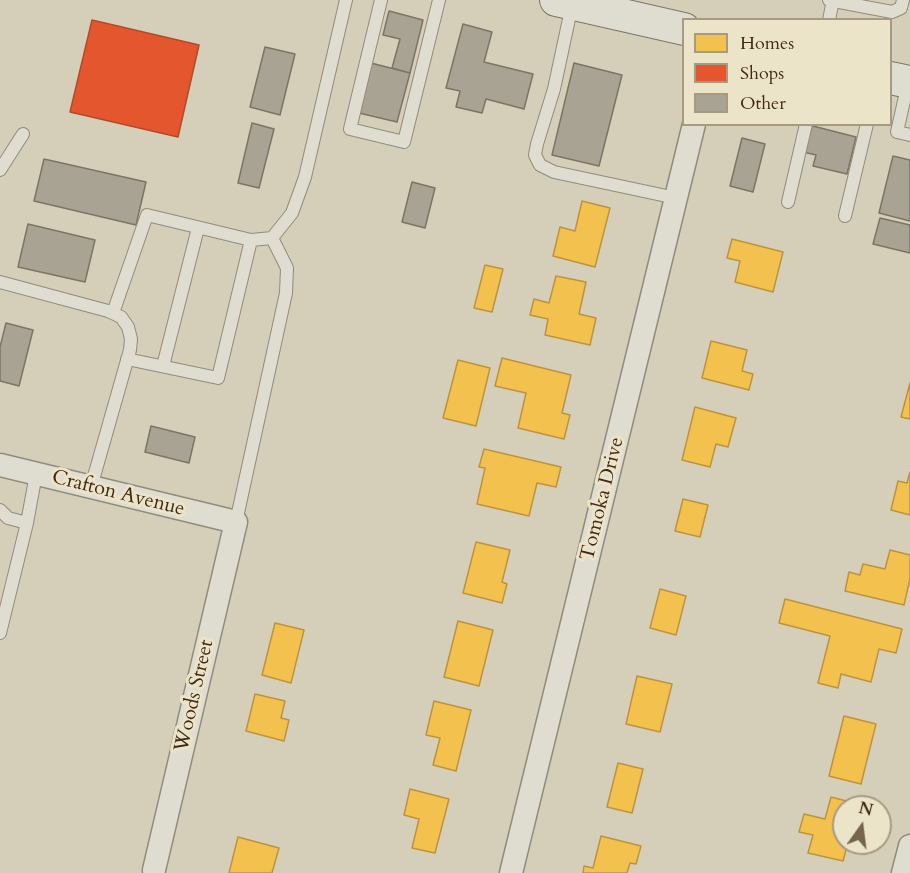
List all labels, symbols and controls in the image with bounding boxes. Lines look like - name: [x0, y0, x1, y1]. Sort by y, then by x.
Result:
- legend: [682, 18, 892, 126]
- text: Homes: [740, 31, 794, 56]
- text: Shops: [740, 61, 784, 86]
- text: Other: [740, 91, 786, 116]
- street label: Tomoka Drive: [576, 435, 630, 563]
- street label: Crafton Avenue: [49, 466, 187, 522]
- street label: Woods Street: [170, 638, 220, 754]
- north arrow: [832, 795, 892, 855]
- text: N: [856, 797, 875, 822]

